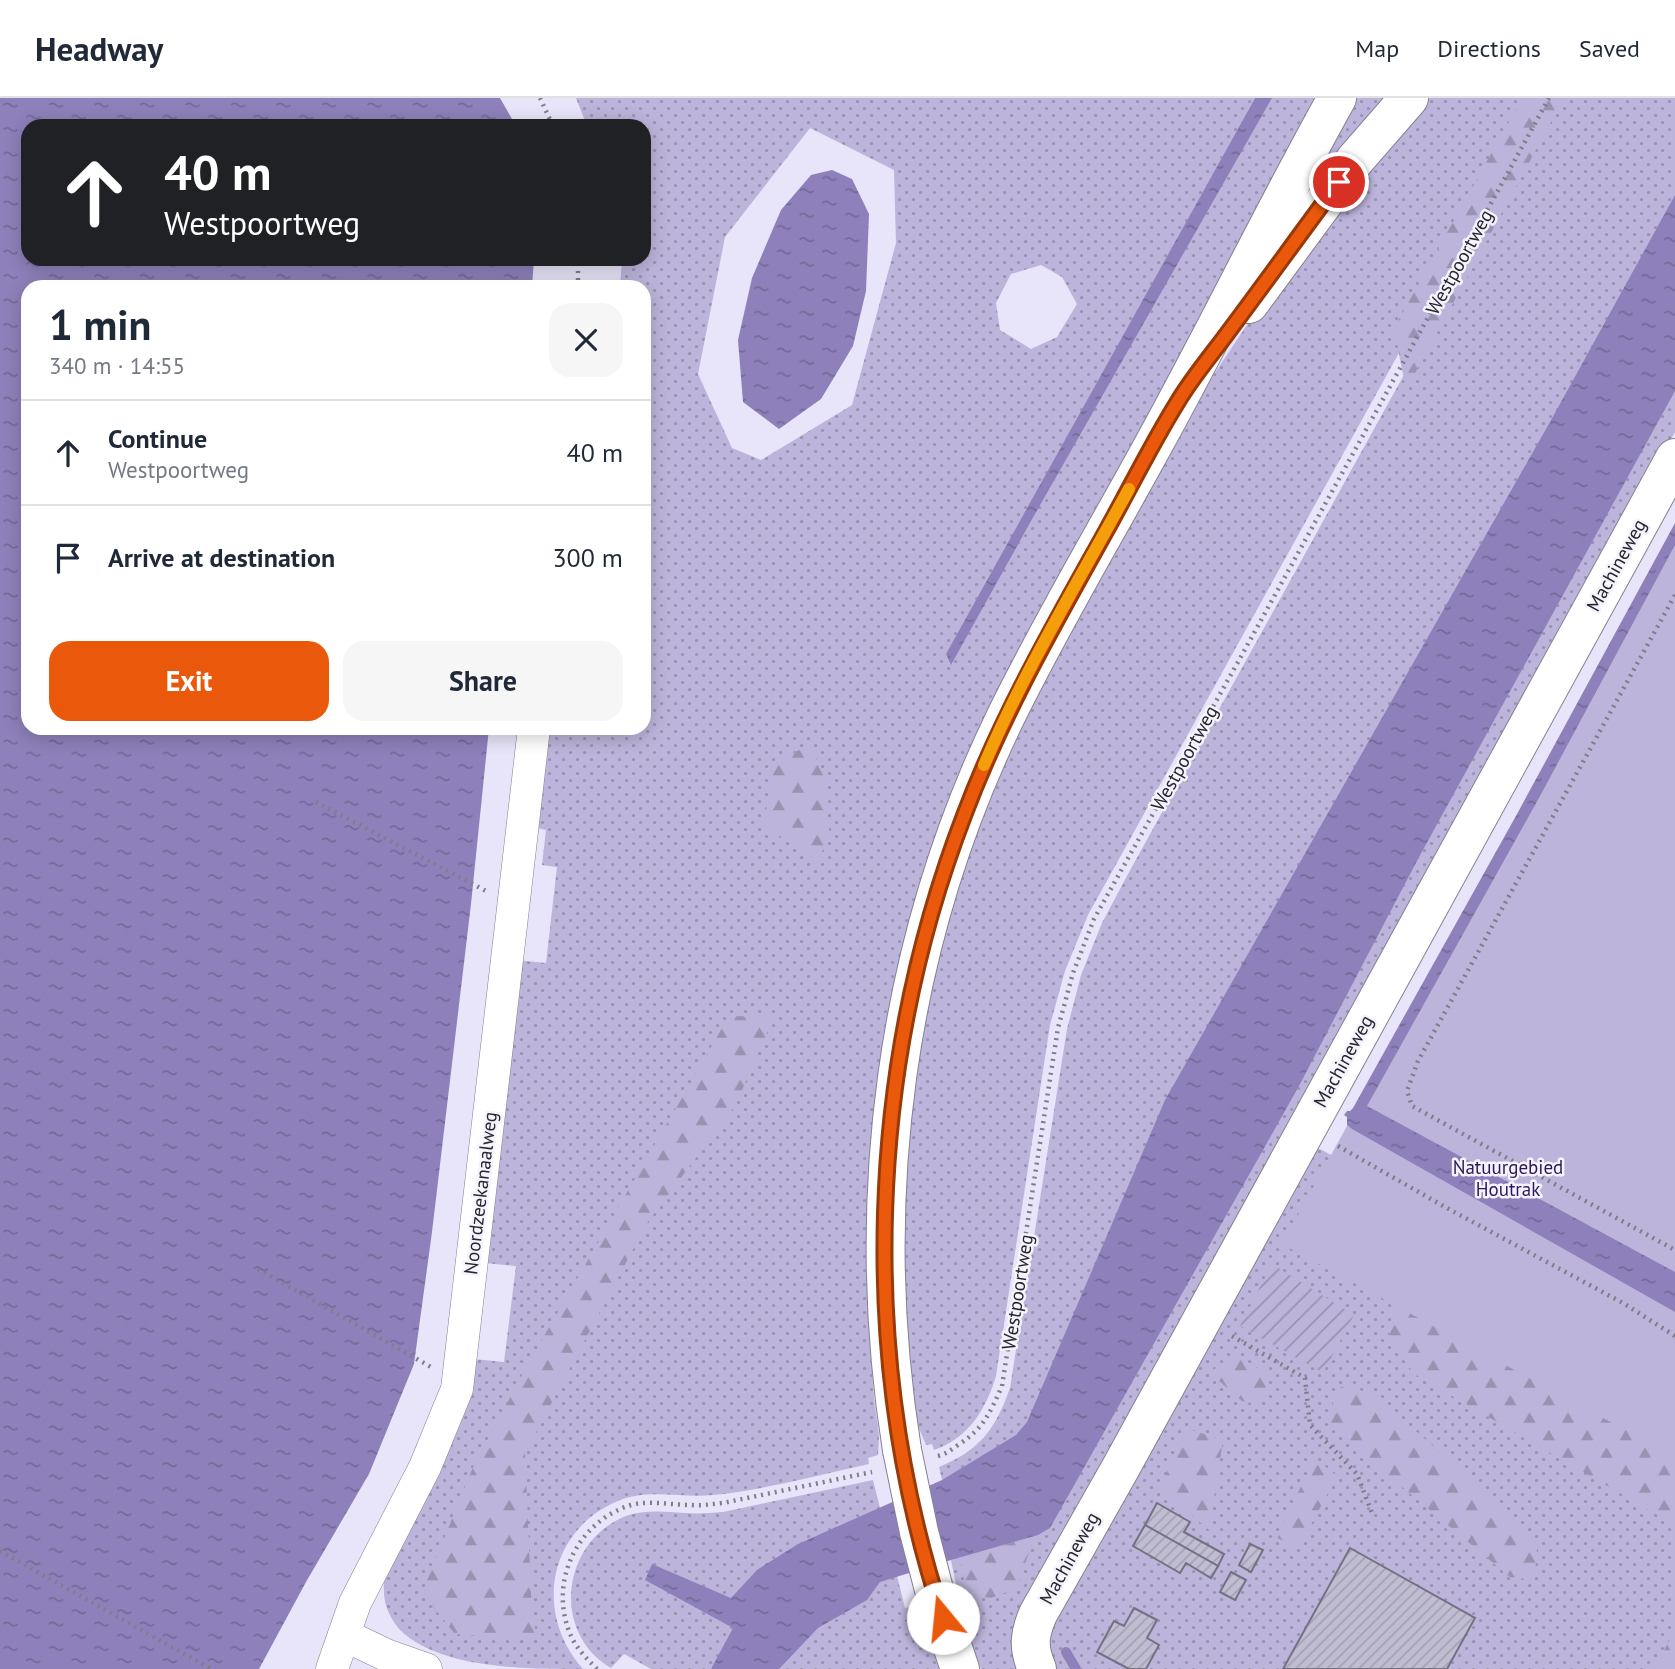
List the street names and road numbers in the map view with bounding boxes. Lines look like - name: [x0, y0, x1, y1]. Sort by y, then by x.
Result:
- street label: Westpoortweg: [1420, 205, 1498, 319]
- street label: Machineweg: [1581, 515, 1651, 615]
- street label: Westpoortweg: [1145, 701, 1223, 815]
- street label: Machineweg: [1308, 1011, 1378, 1111]
- street label: Noordzeekanaalweg: [458, 1110, 502, 1276]
- street label: Westpoortweg: [996, 1233, 1038, 1351]
- street label: Machineweg: [1034, 1508, 1104, 1608]

